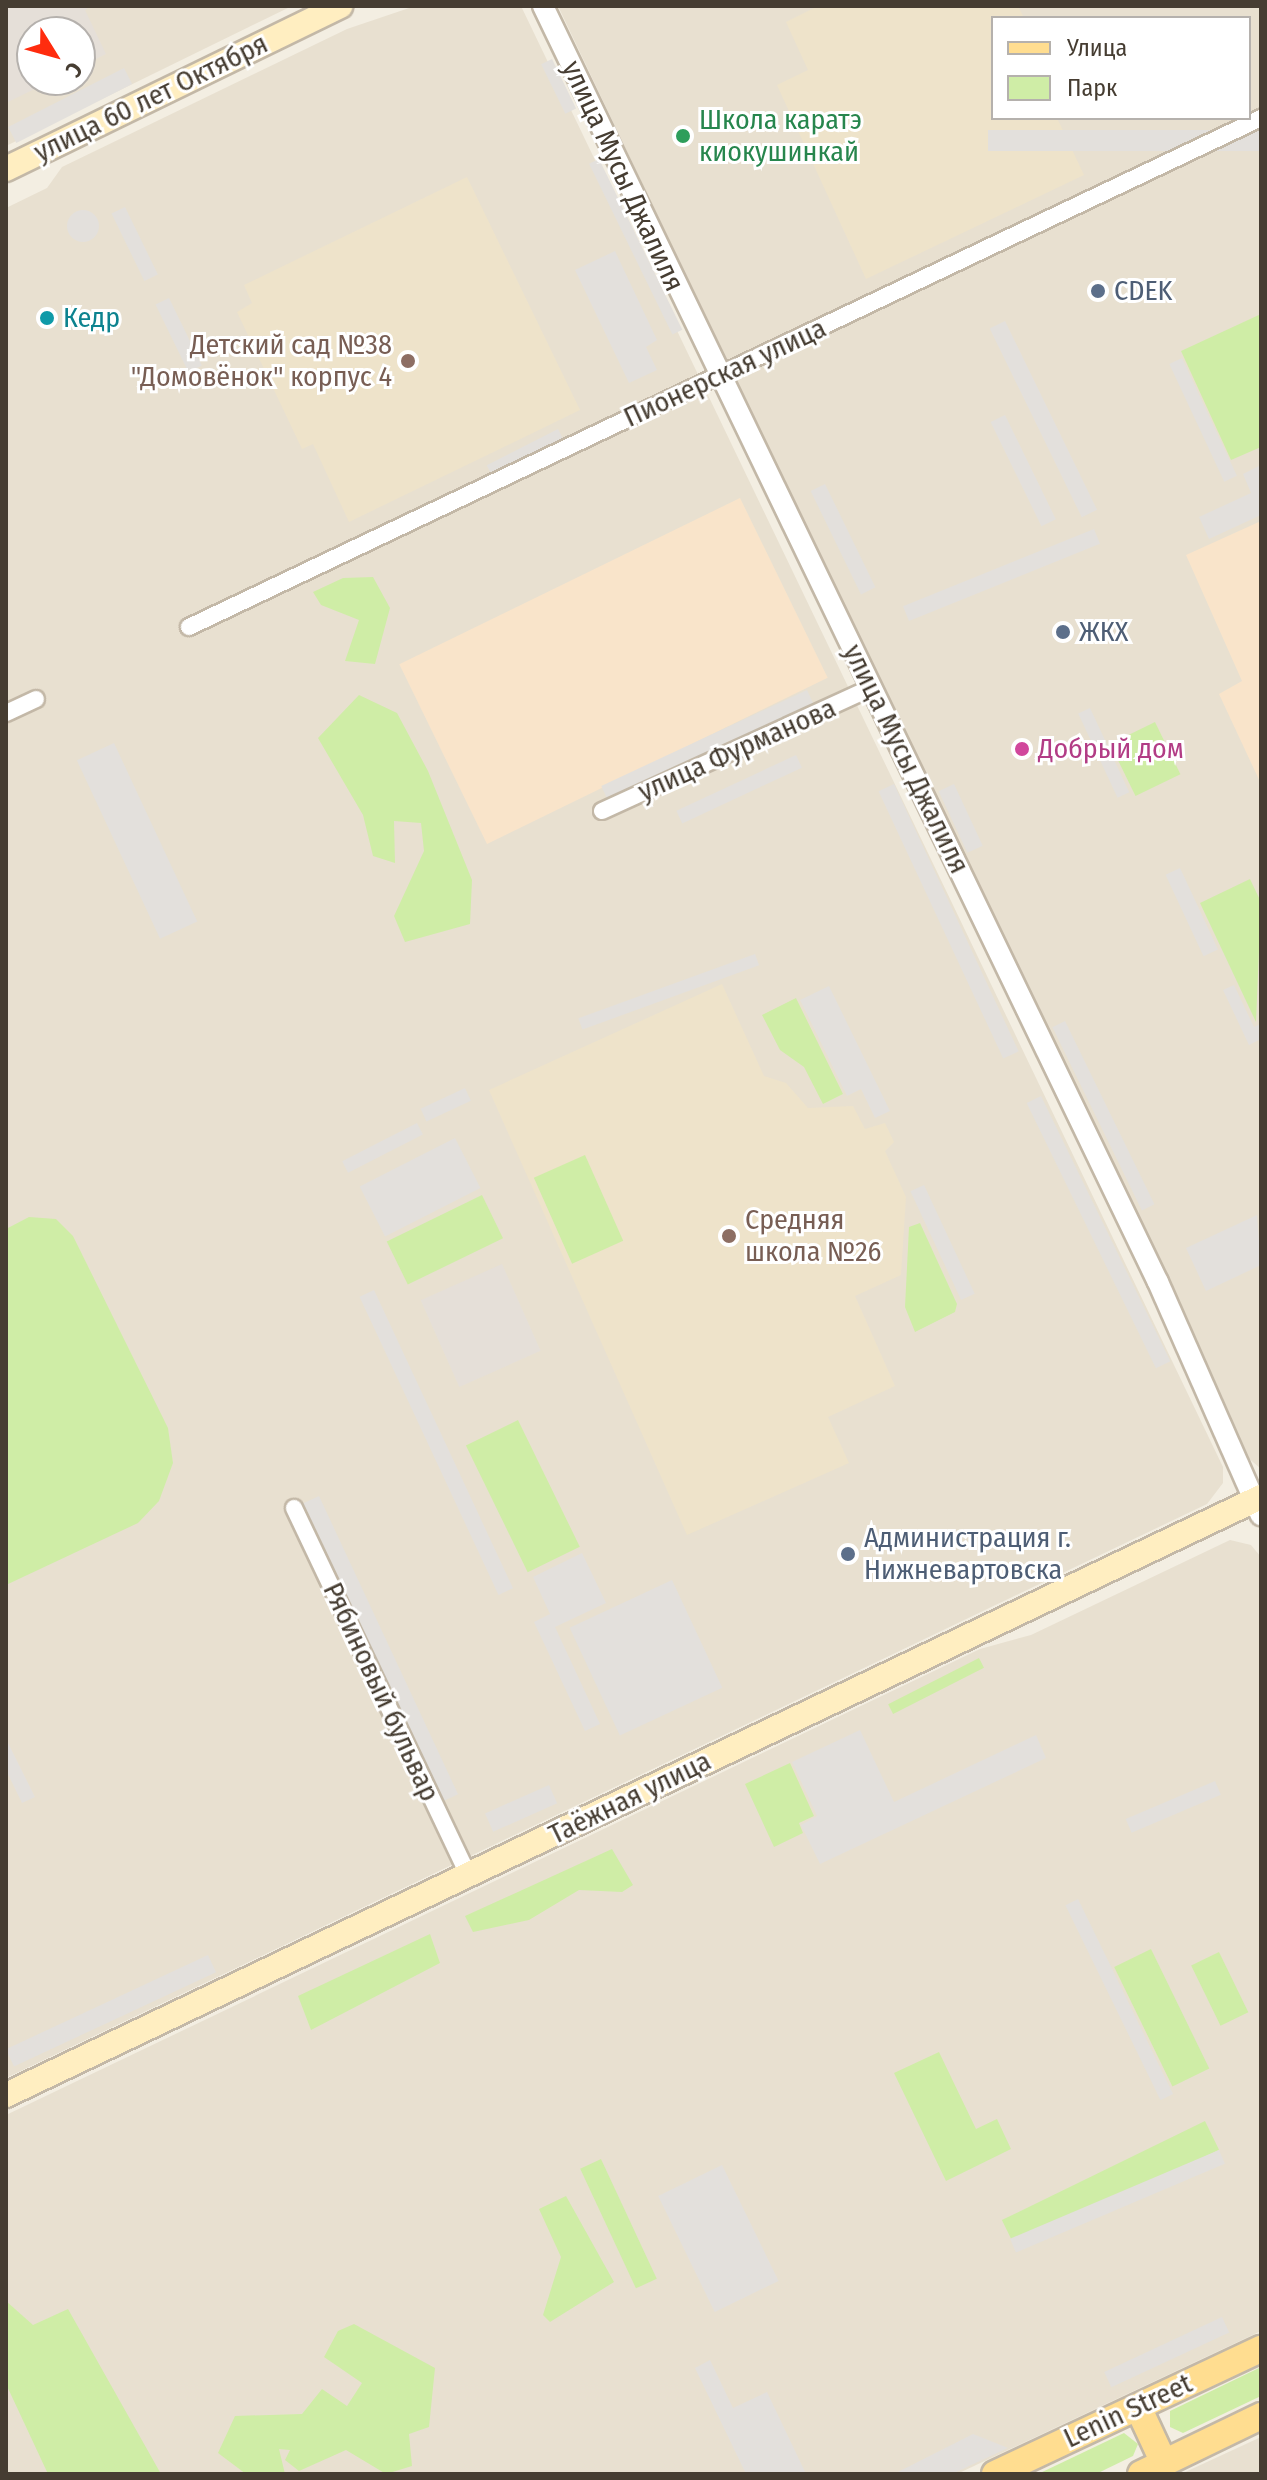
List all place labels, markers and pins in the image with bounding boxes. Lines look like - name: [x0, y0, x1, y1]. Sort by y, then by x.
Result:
- place label: Школа каратэ киокушинкай: [699, 103, 862, 169]
- marker: Школа каратэ киокушинкай: [674, 127, 692, 145]
- place label: CDEK: [1114, 274, 1172, 308]
- marker: CDEK: [1089, 282, 1107, 300]
- place label: Кедр: [63, 301, 120, 335]
- marker: Кедр: [38, 309, 56, 327]
- place label: Детский сад №38 "Домовёнок" корпус 4: [131, 328, 392, 394]
- marker: Детский сад №38 "Домовёнок" корпус 4: [399, 352, 417, 370]
- place label: ЖКХ: [1079, 615, 1128, 649]
- marker: ЖКХ: [1054, 623, 1072, 641]
- place label: Добрый дом: [1038, 732, 1184, 766]
- marker: Добрый дом: [1013, 740, 1031, 758]
- place label: Средняя школа №26: [745, 1203, 881, 1269]
- marker: Средняя школа №26: [720, 1227, 738, 1245]
- place label: Администрация г. Нижневартовска: [864, 1521, 1071, 1587]
- marker: Администрация г. Нижневартовска: [839, 1545, 857, 1563]

